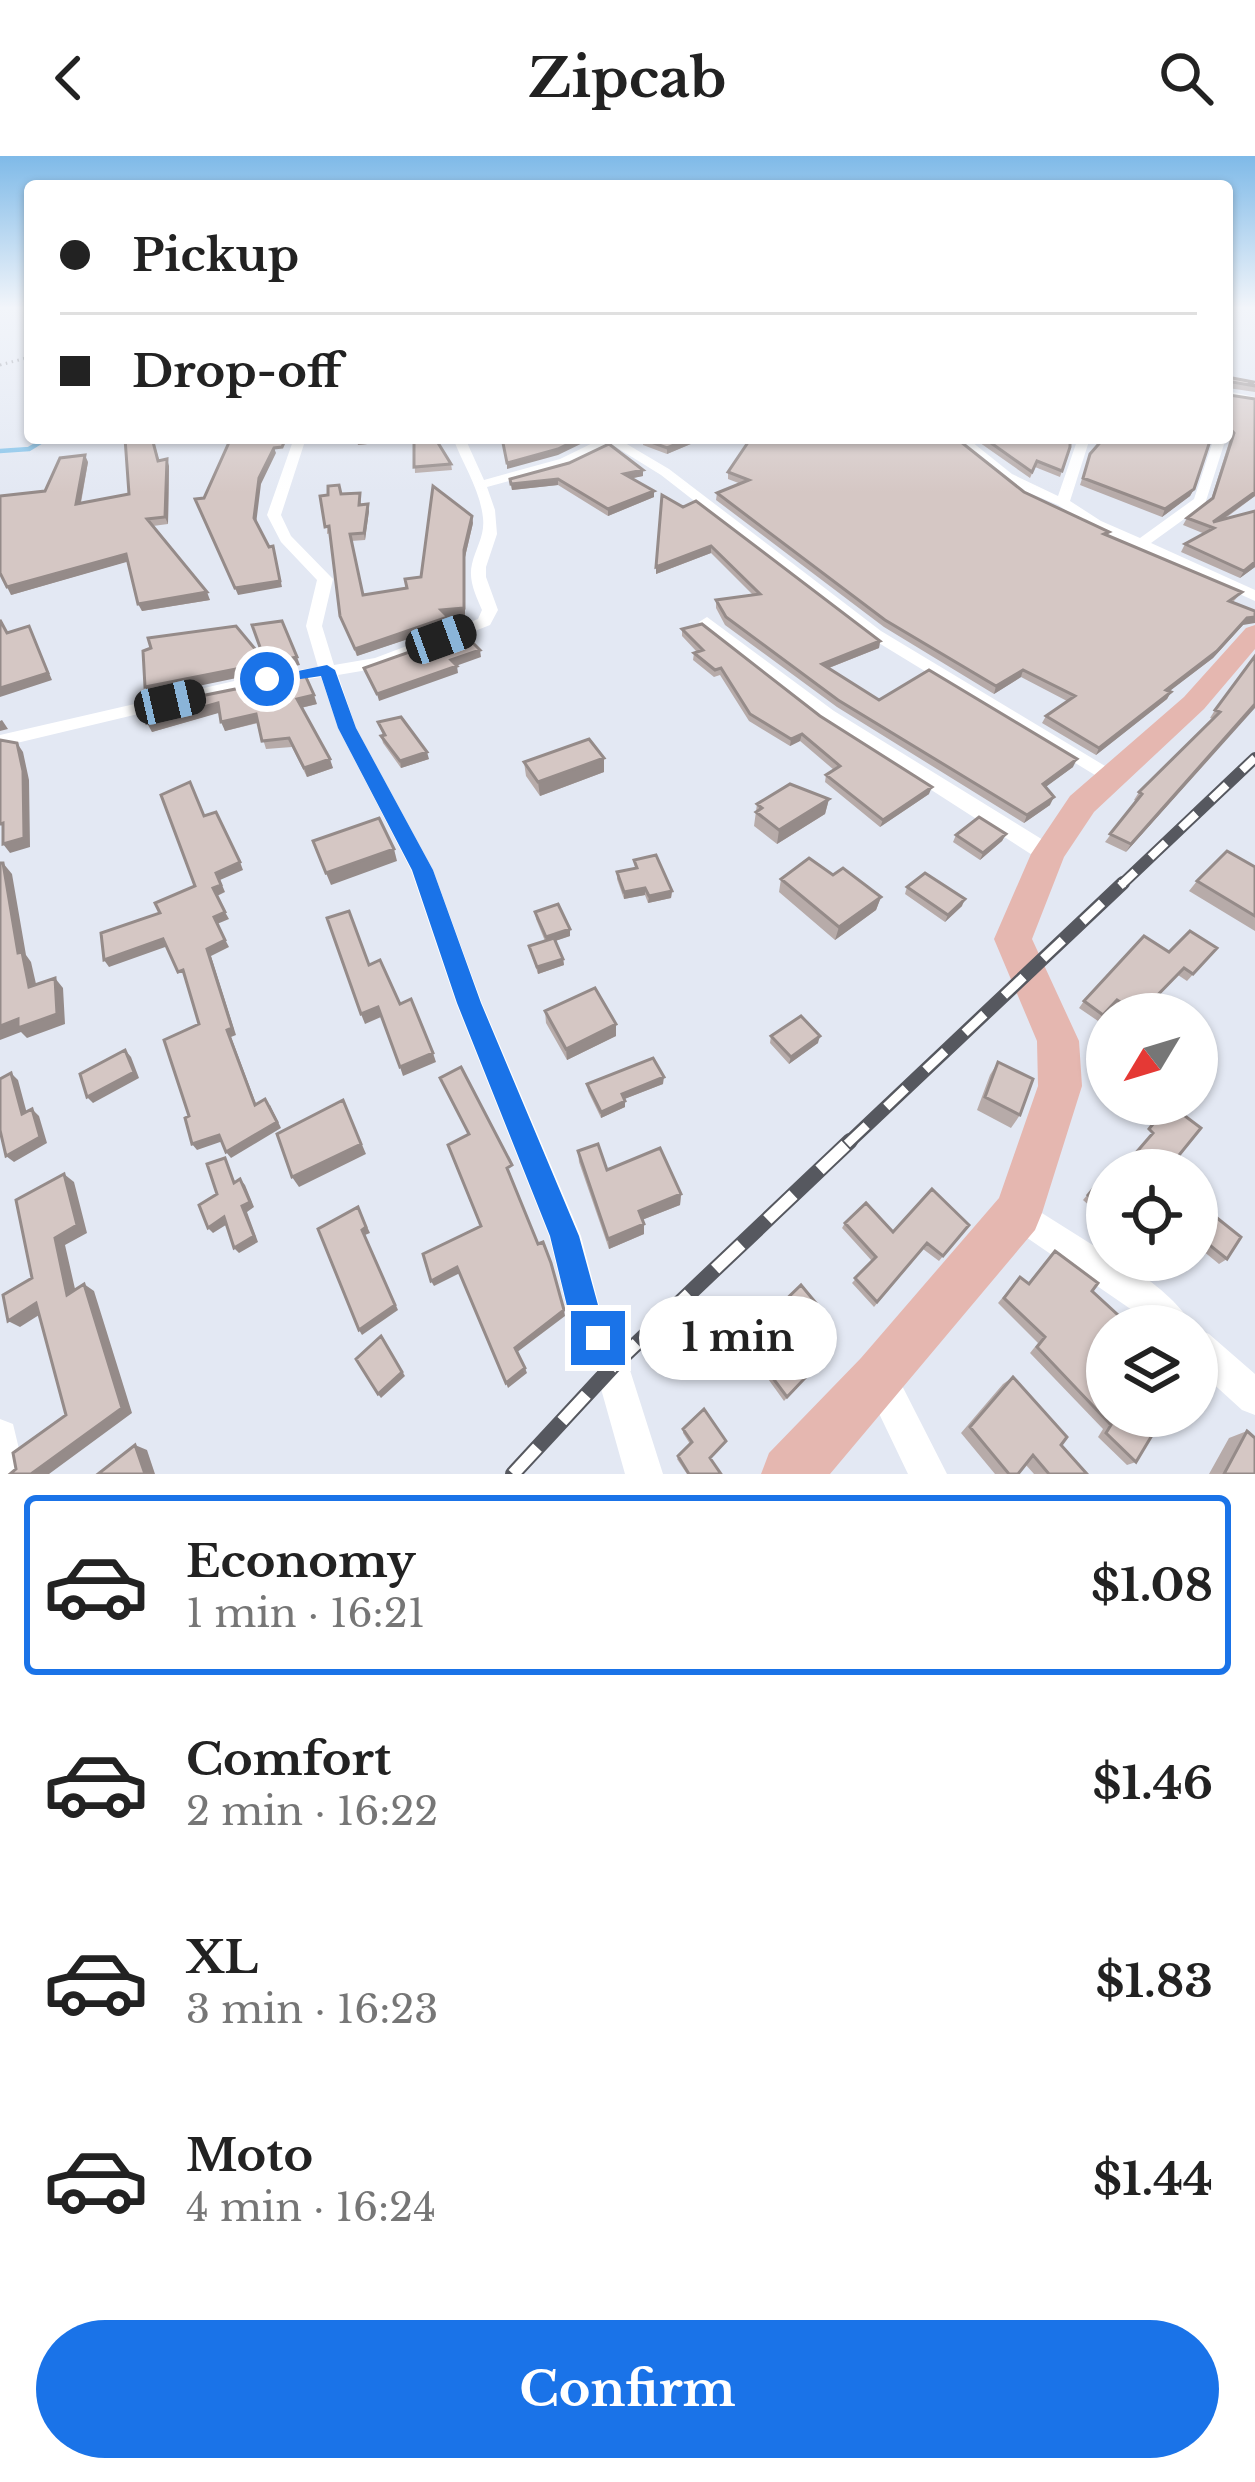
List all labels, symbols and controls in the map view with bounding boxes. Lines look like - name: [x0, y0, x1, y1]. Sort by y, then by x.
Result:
- icon: back: [36, 45, 102, 111]
- text: Zipcab: [528, 45, 727, 112]
- icon: search: [1153, 45, 1219, 111]
- text: Pickup: [132, 227, 299, 283]
- text: Drop-off: [132, 343, 342, 399]
- car: [401, 610, 481, 668]
- route start: [240, 652, 294, 706]
- car: [131, 676, 209, 728]
- north arrow: [1086, 993, 1218, 1125]
- map controls: [1086, 993, 1218, 1437]
- button: locate: [1086, 1149, 1218, 1281]
- callout: 1 min: [640, 1296, 838, 1380]
- button: layers: [1086, 1305, 1218, 1437]
- route end: [571, 1311, 625, 1365]
- text: 1 min: [682, 1313, 794, 1362]
- icon: car: [42, 1531, 150, 1639]
- text: Economy: [186, 1533, 416, 1589]
- text: $1.08: [1091, 1557, 1213, 1613]
- text: 1 min · 16:21: [186, 1589, 425, 1638]
- icon: car: [42, 1729, 150, 1837]
- text: Comfort: [186, 1731, 391, 1787]
- text: $1.46: [1092, 1755, 1213, 1811]
- text: 2 min · 16:22: [186, 1787, 438, 1836]
- icon: car: [42, 1927, 150, 2035]
- text: XL: [186, 1929, 258, 1985]
- text: $1.83: [1095, 1953, 1213, 2009]
- text: 3 min · 16:23: [186, 1985, 438, 2034]
- icon: car: [42, 2125, 150, 2233]
- text: Moto: [186, 2127, 313, 2183]
- text: $1.44: [1093, 2151, 1213, 2207]
- text: 4 min · 16:24: [186, 2183, 436, 2232]
- button: Confirm: [36, 2320, 1219, 2458]

